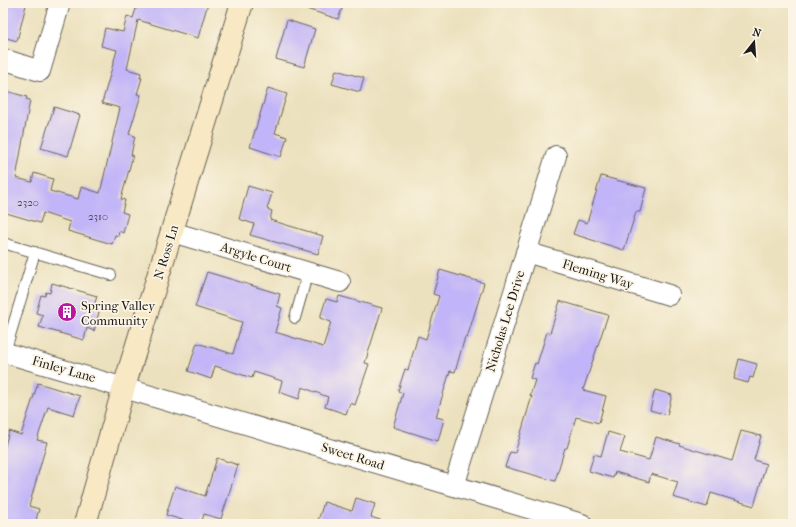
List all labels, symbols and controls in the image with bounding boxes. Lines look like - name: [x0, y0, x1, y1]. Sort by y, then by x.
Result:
- north arrow: [734, 22, 774, 62]
- text: N: [751, 25, 763, 41]
- house number: 2320: [17, 196, 39, 209]
- house number: 2310: [88, 210, 108, 223]
- street label: N Ross Ln: [151, 222, 182, 281]
- street label: Argyle Court: [218, 239, 294, 275]
- street label: Fleming Way: [561, 256, 636, 292]
- street label: Nicholas Lee Drive: [482, 268, 528, 374]
- place label: Spring Valley Community: [81, 298, 156, 328]
- building icon: Spring Valley Community: [56, 301, 78, 323]
- street label: Finley Lane: [30, 353, 98, 385]
- street label: Sweet Road: [320, 439, 387, 473]

